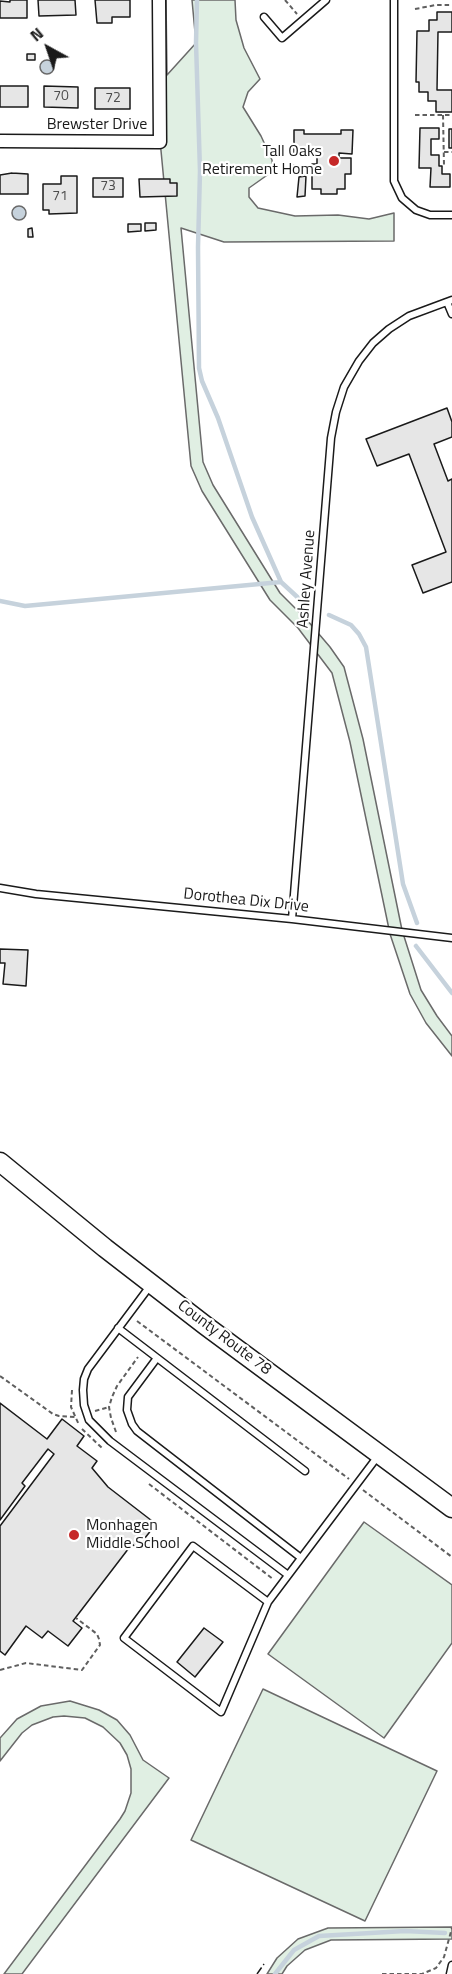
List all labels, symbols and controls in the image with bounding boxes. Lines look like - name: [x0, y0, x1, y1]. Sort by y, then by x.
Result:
- north arrow: [18, 18, 78, 78]
- text: N: [24, 21, 48, 47]
- house number: 70: [53, 89, 69, 105]
- house number: 72: [105, 91, 121, 107]
- street label: Brewster Drive: [47, 115, 147, 135]
- place label: Tall Oaks Retirement Home: [202, 142, 322, 180]
- marker: Tall Oaks Retirement Home: [327, 154, 341, 168]
- house number: 73: [100, 179, 116, 195]
- house number: 71: [52, 189, 68, 205]
- street label: Ashley Avenue: [294, 529, 320, 629]
- street label: Dorothea Dix Drive: [182, 885, 310, 917]
- street label: County Route 78: [173, 1296, 275, 1380]
- place label: Monhagen Middle School: [86, 1516, 180, 1554]
- marker: Monhagen Middle School: [67, 1528, 81, 1542]

